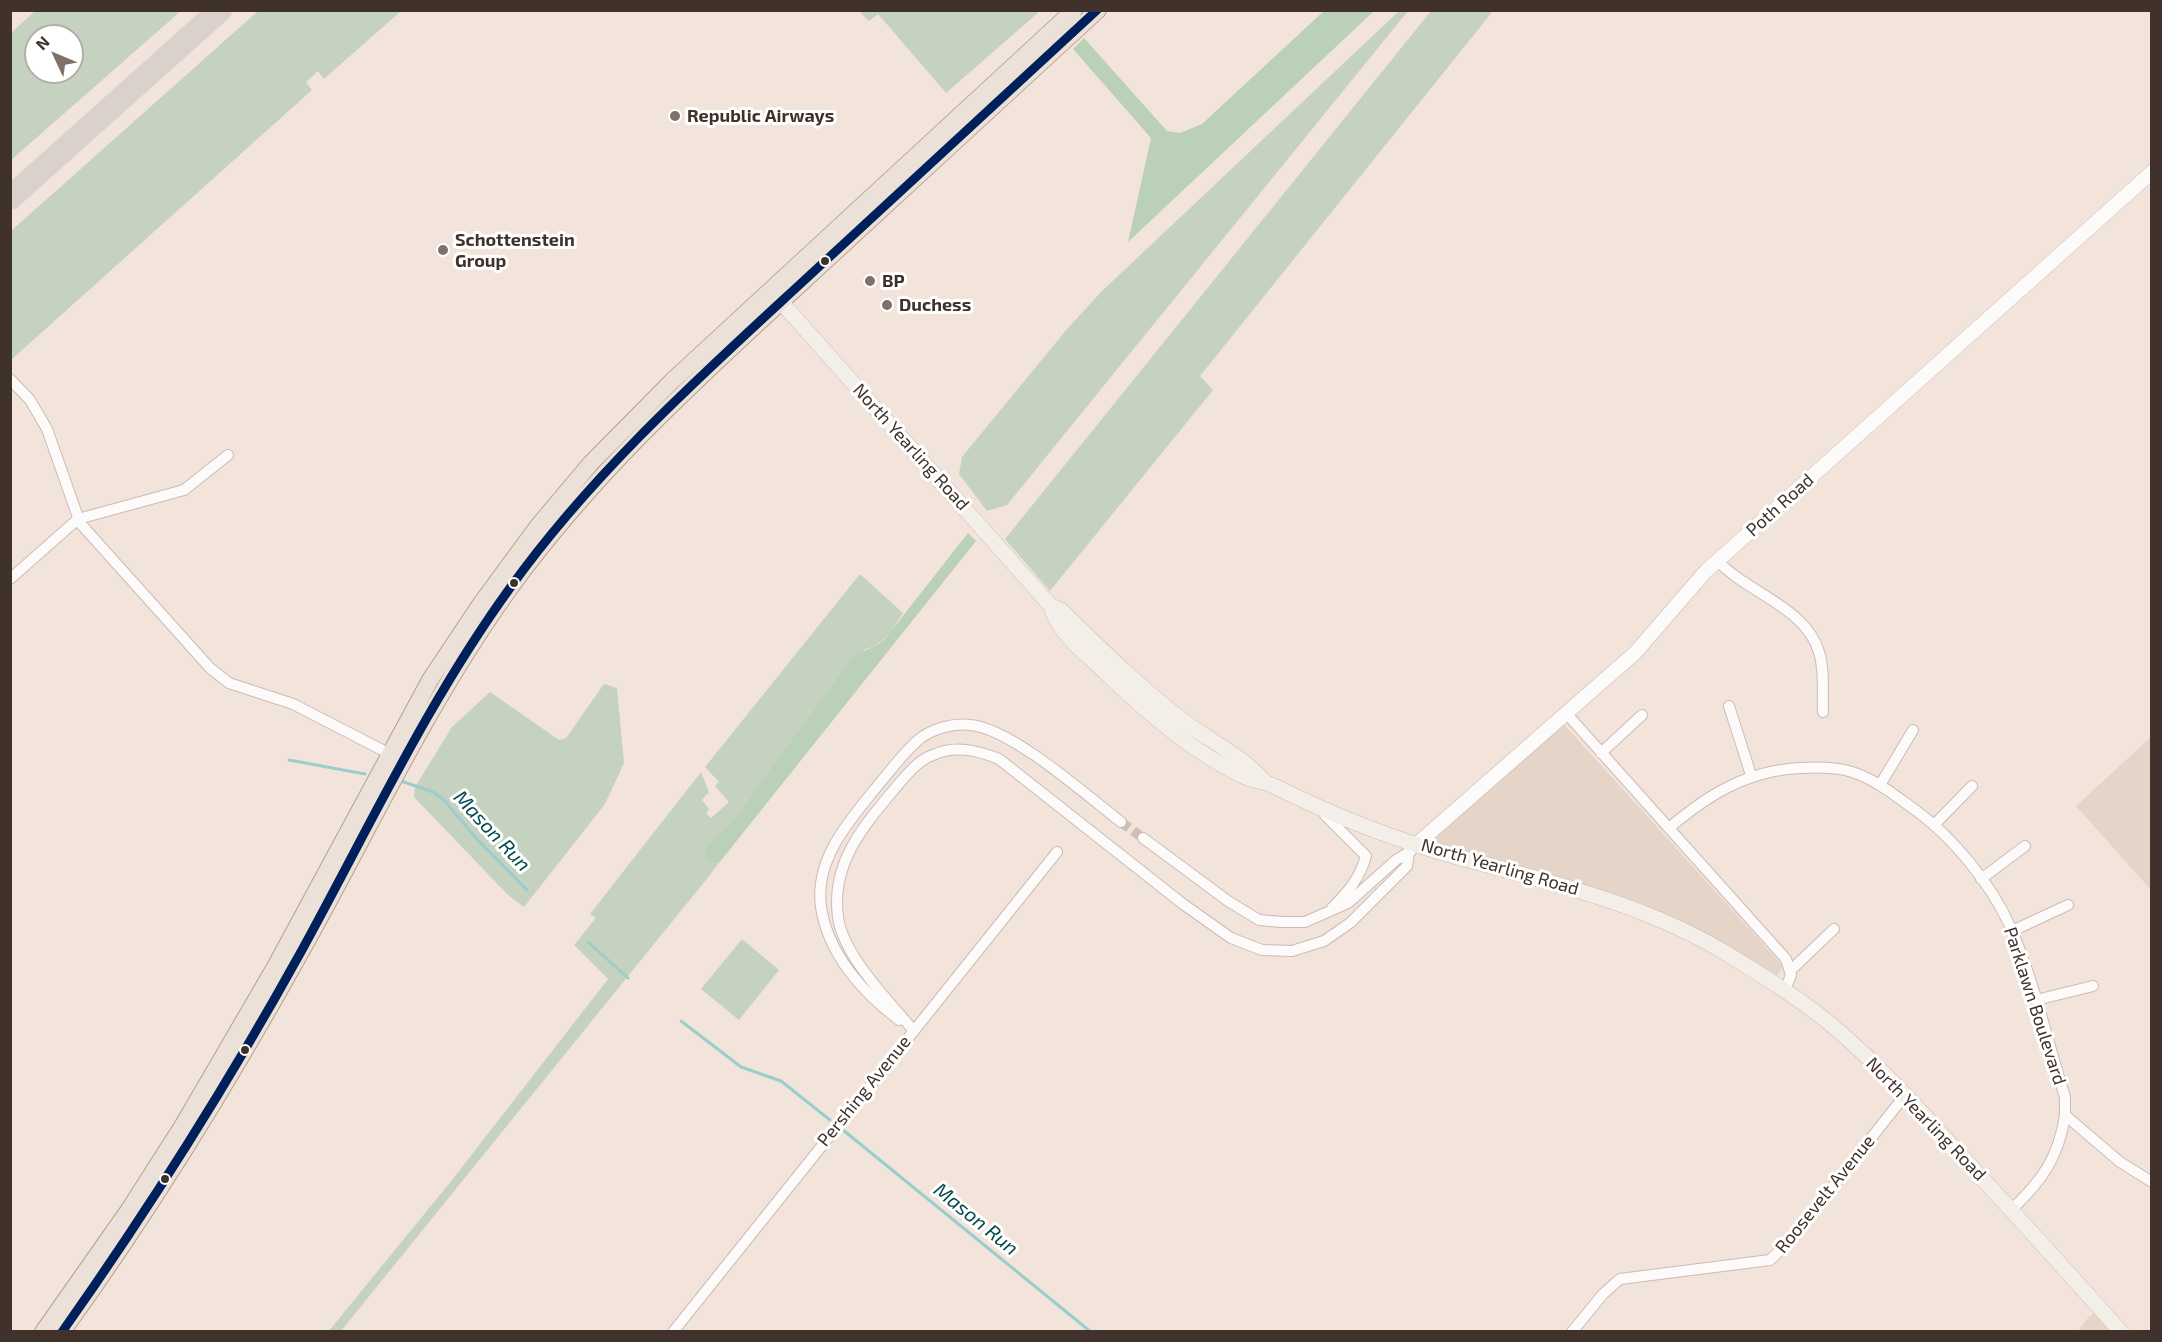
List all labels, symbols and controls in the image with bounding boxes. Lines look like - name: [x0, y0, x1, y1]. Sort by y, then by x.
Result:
- north arrow: [24, 24, 84, 84]
- text: N: [31, 32, 53, 53]
- place label: Republic Airways: [687, 105, 834, 127]
- marker: Republic Airways: [668, 109, 682, 123]
- place label: Schottenstein Group: [455, 229, 575, 272]
- marker: Schottenstein Group: [436, 243, 450, 257]
- unlabelled marker: [819, 255, 831, 267]
- place label: BP: [882, 270, 905, 292]
- marker: BP: [863, 274, 877, 288]
- place label: Duchess: [899, 294, 971, 316]
- marker: Duchess: [880, 298, 894, 312]
- street label: North Yearling Road: [848, 379, 974, 515]
- street label: Poth Road: [1742, 469, 1818, 541]
- unlabelled marker: [508, 577, 520, 589]
- water label: Mason Run: [449, 786, 535, 876]
- street label: North Yearling Road: [1419, 834, 1581, 900]
- street label: Parklawn Boulevard: [1999, 924, 2071, 1088]
- street label: Pershing Avenue: [813, 1031, 915, 1151]
- unlabelled marker: [239, 1044, 251, 1056]
- street label: North Yearling Road: [1862, 1053, 1990, 1185]
- street label: Roosevelt Avenue: [1771, 1131, 1879, 1257]
- unlabelled marker: [159, 1173, 171, 1185]
- water label: Mason Run: [929, 1178, 1023, 1260]

